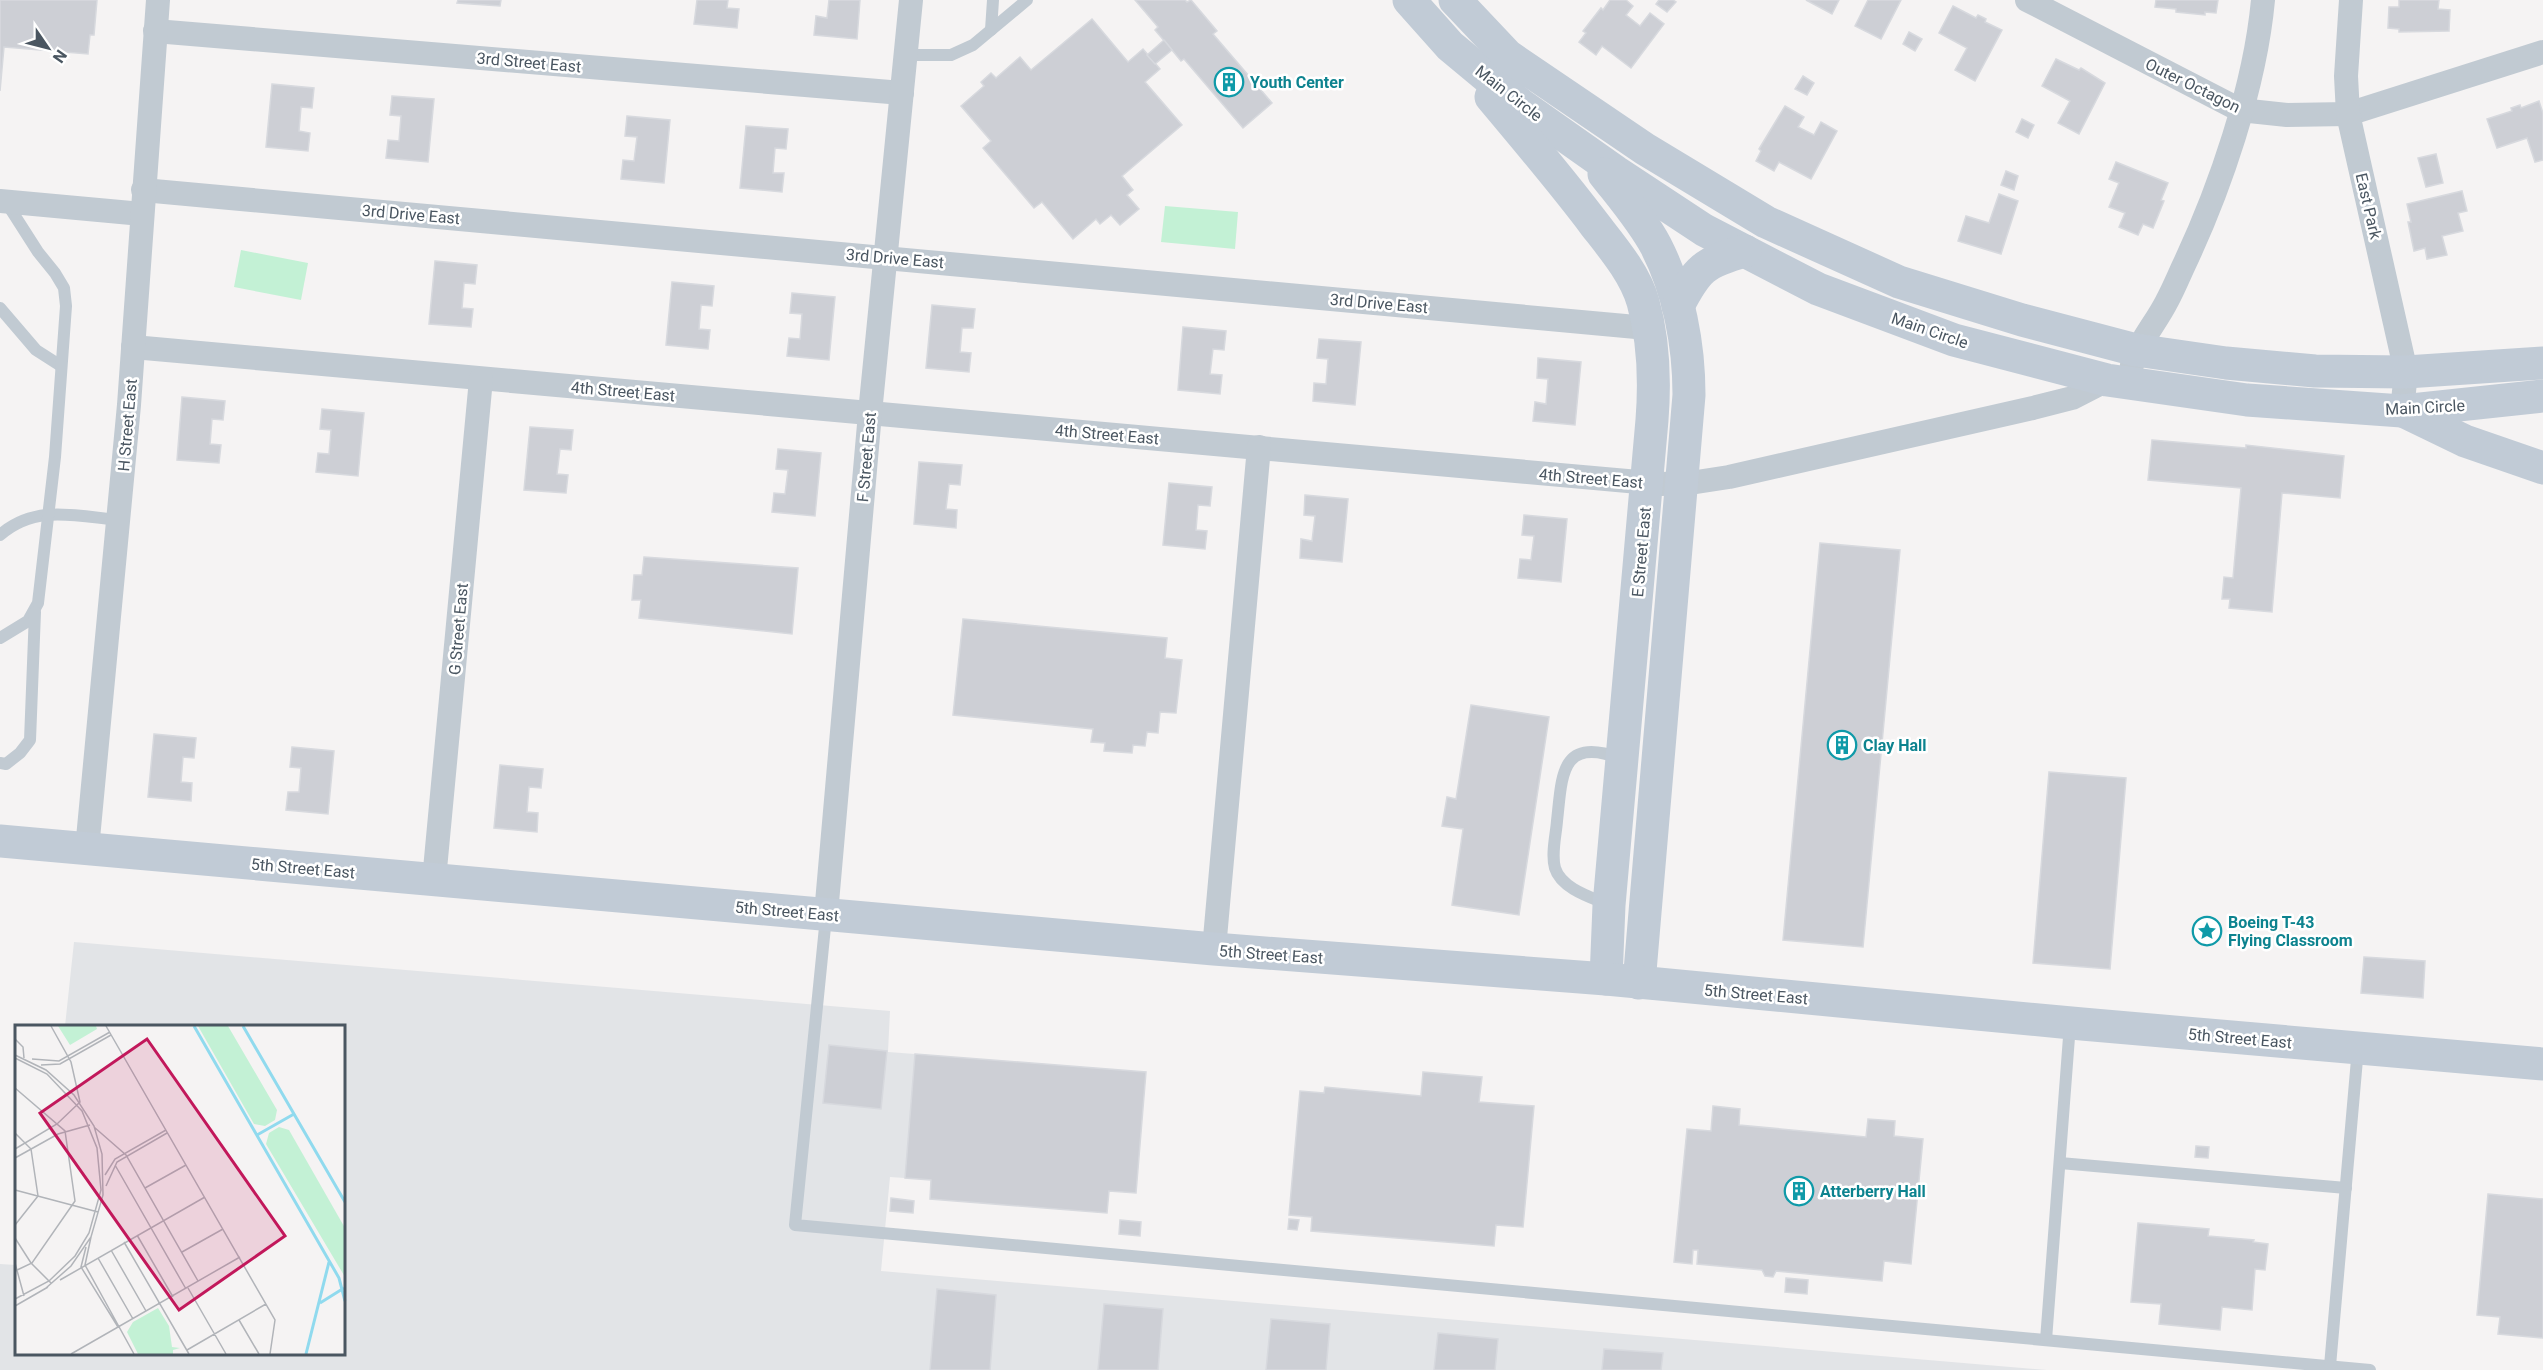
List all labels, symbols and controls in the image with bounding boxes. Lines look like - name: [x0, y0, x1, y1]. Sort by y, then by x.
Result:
- north arrow: [18, 18, 78, 78]
- text: N: [49, 46, 71, 66]
- street label: 3rd Street East: [476, 48, 582, 77]
- street label: Outer Octagon: [2142, 54, 2243, 117]
- street label: Main Circle: [1471, 61, 1546, 125]
- building icon: Youth Center: [1213, 66, 1245, 98]
- place label: Youth Center: [1250, 73, 1344, 92]
- street label: East Park: [2352, 171, 2386, 242]
- street label: 3rd Drive East: [361, 201, 461, 228]
- street label: 3rd Drive East: [845, 245, 945, 272]
- street label: 3rd Drive East: [1329, 290, 1429, 317]
- street label: Main Circle: [1889, 309, 1971, 352]
- street label: 4th Street East: [570, 377, 676, 406]
- street label: H Street East: [114, 378, 141, 472]
- street label: Main Circle: [2385, 396, 2465, 419]
- street label: F Street East: [853, 411, 880, 503]
- street label: 4th Street East: [1054, 420, 1160, 449]
- street label: 4th Street East: [1538, 464, 1644, 493]
- street label: E Street East: [1628, 506, 1655, 598]
- street label: G Street East: [445, 582, 472, 676]
- building icon: Clay Hall: [1826, 729, 1858, 761]
- place label: Clay Hall: [1863, 736, 1927, 755]
- street label: 5th Street East: [250, 854, 356, 883]
- street label: 5th Street East: [734, 897, 840, 926]
- place label: Boeing T-43 Flying Classroom: [2228, 913, 2353, 950]
- place icon: Boeing T-43 Flying Classroom: [2191, 915, 2223, 947]
- street label: 5th Street East: [1218, 941, 1324, 968]
- street label: 5th Street East: [1703, 980, 1809, 1009]
- street label: 5th Street East: [2187, 1024, 2293, 1053]
- inset map: [15, 1025, 345, 1355]
- building icon: Atterberry Hall: [1783, 1175, 1815, 1207]
- place label: Atterberry Hall: [1820, 1182, 1926, 1201]

